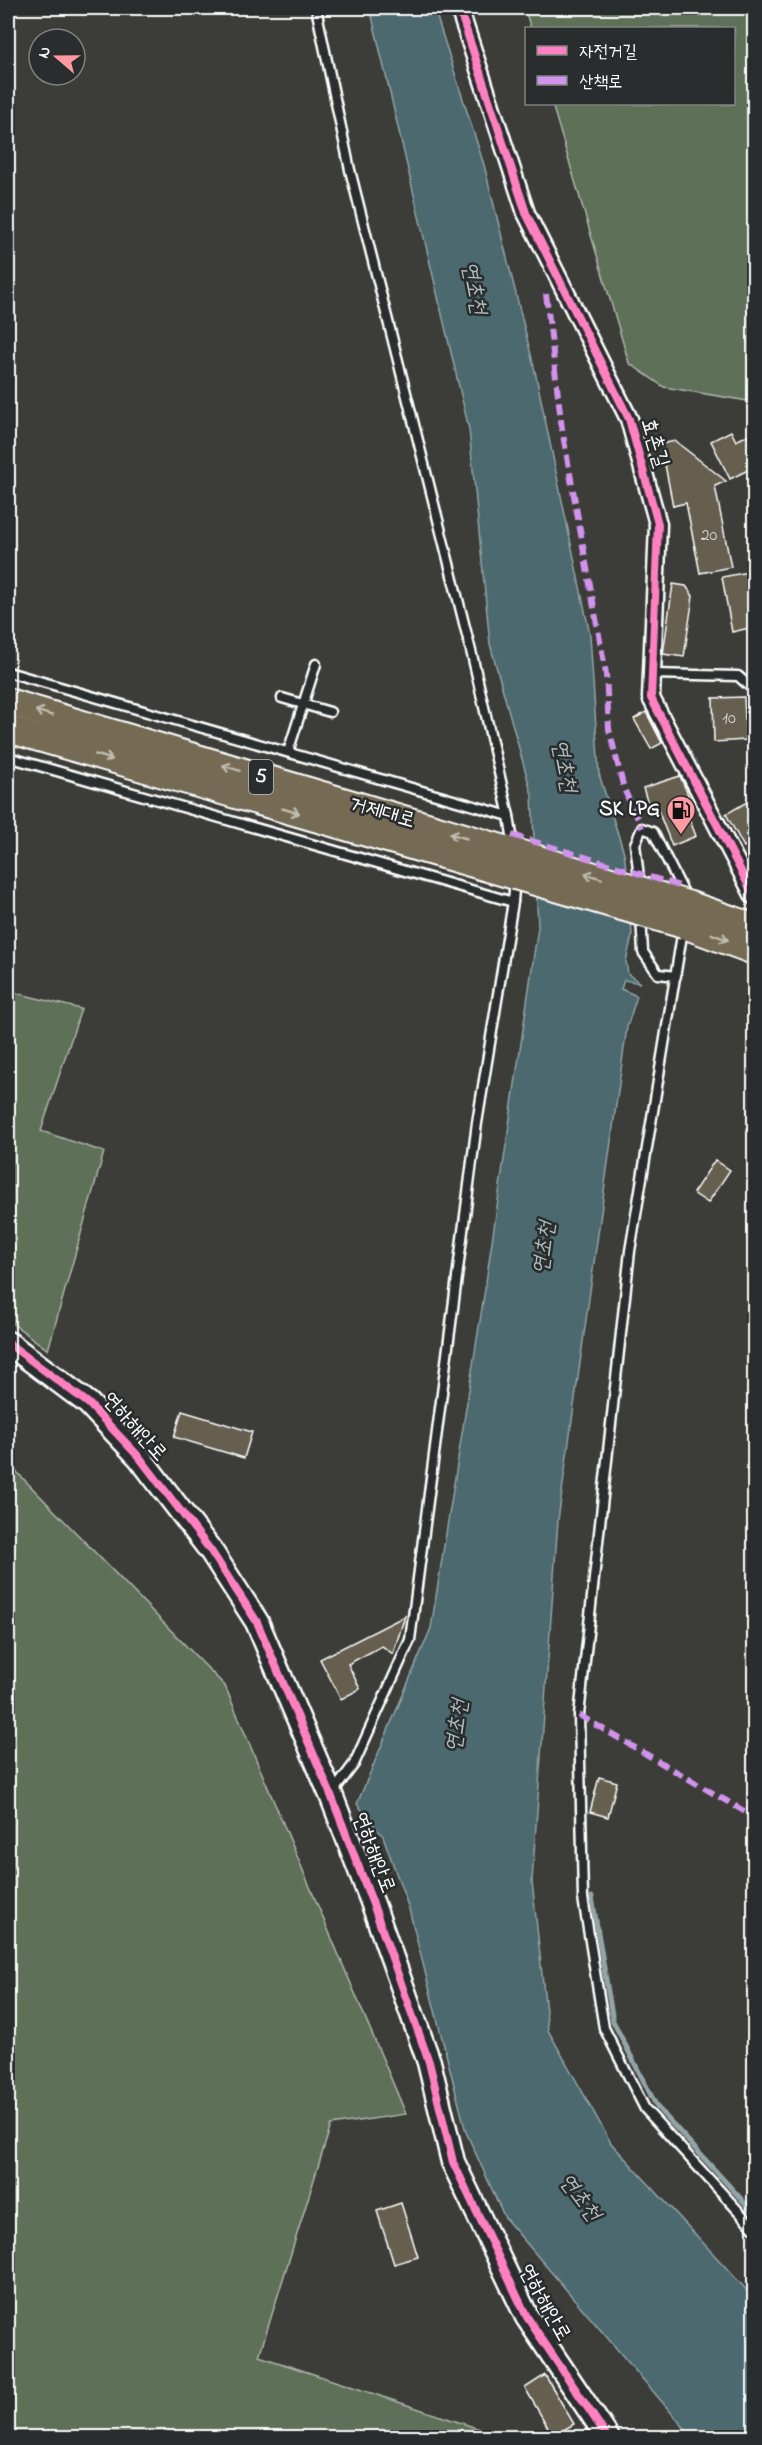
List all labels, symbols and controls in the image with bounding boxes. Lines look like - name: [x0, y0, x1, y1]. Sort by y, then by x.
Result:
- north arrow: [27, 27, 87, 87]
- legend: [525, 27, 735, 105]
- text: 자전거길: [579, 40, 637, 66]
- text: N: [32, 43, 58, 62]
- text: 산책로: [579, 70, 622, 96]
- water label: 연초천: [452, 259, 494, 319]
- street label: 효촌길: [632, 414, 676, 472]
- house number: 20: [701, 523, 718, 549]
- house number: 10: [722, 706, 736, 732]
- one-way arrow: [35, 707, 54, 718]
- water label: 연초천: [542, 737, 584, 797]
- one-way arrow: [94, 752, 113, 763]
- road number: 5: [249, 760, 273, 794]
- one-way arrow: [222, 762, 241, 773]
- street label: 거제대로: [345, 789, 419, 837]
- fuel station icon: SK LPG: [665, 794, 697, 836]
- place label: SK LPG: [599, 795, 660, 825]
- one-way arrow: [281, 806, 300, 817]
- one-way arrow: [449, 830, 468, 841]
- one-way arrow: [584, 870, 603, 881]
- one-way arrow: [710, 932, 728, 943]
- water label: 연초천: [525, 1217, 565, 1277]
- street label: 연하해안로: [95, 1386, 173, 1468]
- water label: 연초천: [438, 1695, 478, 1755]
- street label: 연하해안로: [344, 1808, 402, 1898]
- water label: 연초천: [550, 2167, 609, 2231]
- street label: 연하해안로: [510, 2259, 578, 2347]

